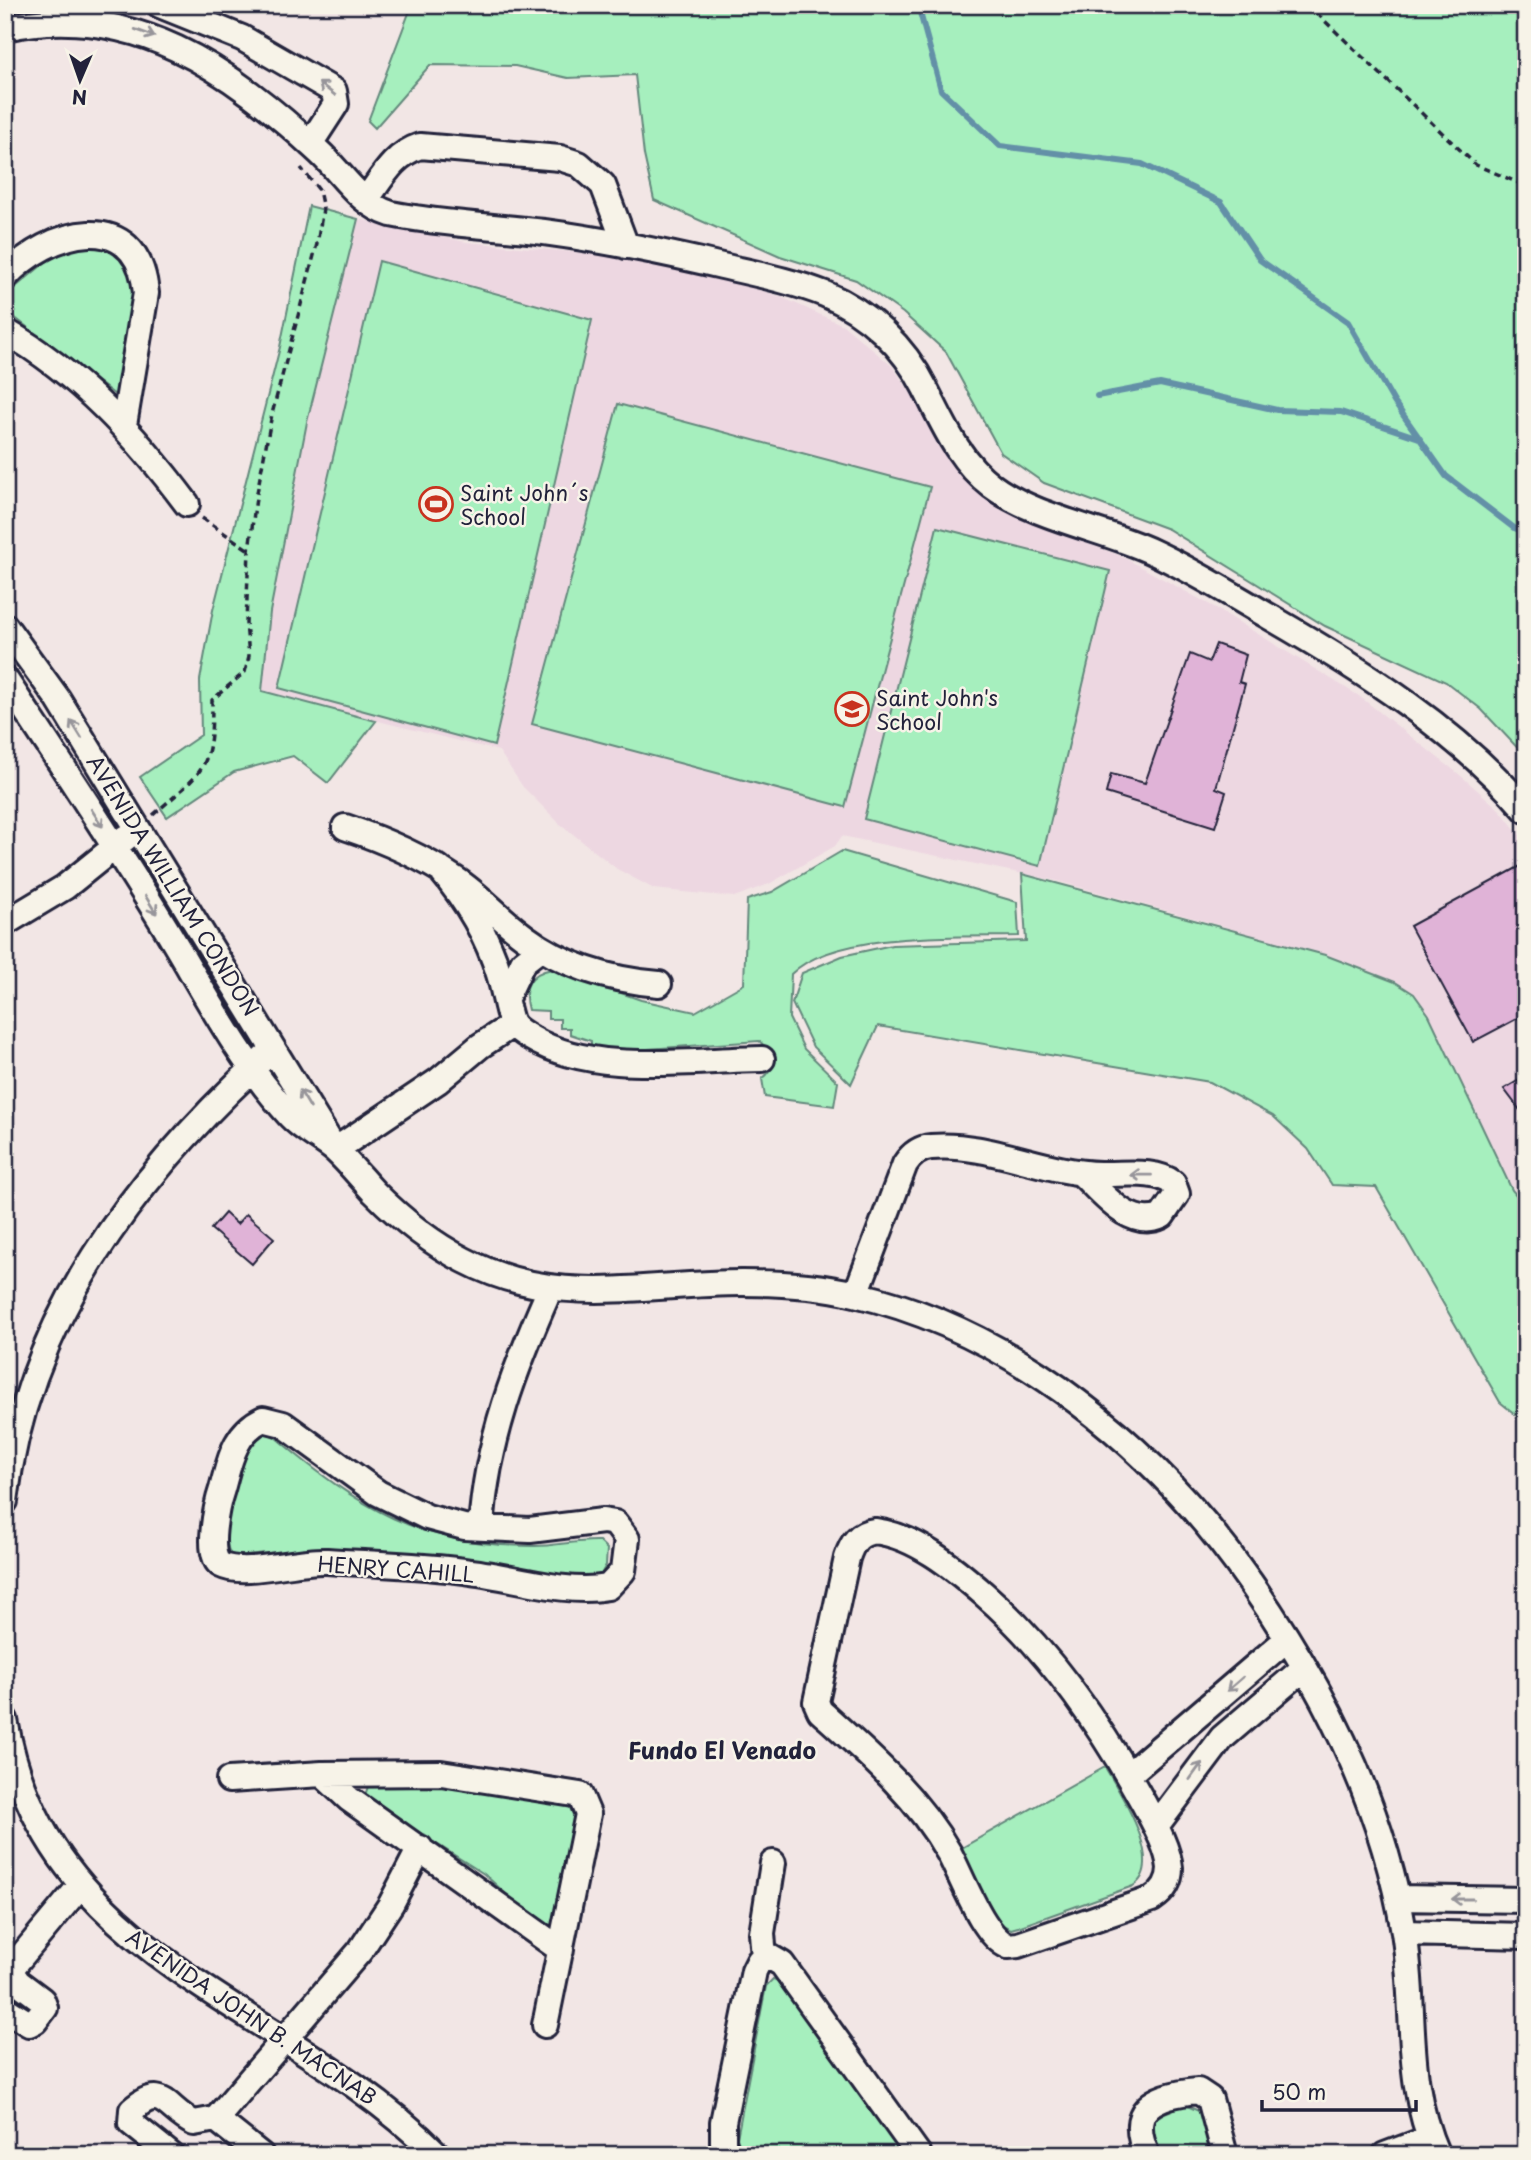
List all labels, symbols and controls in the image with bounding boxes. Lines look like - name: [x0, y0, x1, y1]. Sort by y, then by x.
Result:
- one-way arrow: [133, 28, 155, 40]
- north arrow: [46, 46, 116, 116]
- one-way arrow: [318, 81, 336, 96]
- text: N: [71, 84, 87, 112]
- place label: Saint John´s School: [460, 476, 588, 532]
- sports icon: Saint John´s School: [417, 485, 455, 523]
- place label: Saint John's School: [876, 681, 998, 737]
- school or university icon: Saint John's School: [833, 690, 871, 728]
- one-way arrow: [69, 719, 83, 739]
- street label: AVENIDA WILLIAM CONDON: [80, 748, 268, 1022]
- one-way arrow: [89, 808, 104, 827]
- one-way arrow: [145, 894, 159, 914]
- one-way arrow: [297, 1090, 311, 1110]
- one-way arrow: [1129, 1168, 1152, 1182]
- street label: HENRY CAHILL: [317, 1547, 475, 1589]
- one-way arrow: [1226, 1676, 1244, 1692]
- district label: Fundo El Venado: [628, 1732, 816, 1767]
- one-way arrow: [1188, 1762, 1203, 1781]
- one-way arrow: [1450, 1892, 1473, 1906]
- street label: AVENIDA JOHN B. MACNAB: [120, 1920, 384, 2112]
- scale bar: [1262, 2069, 1416, 2113]
- text: 50 m: [1272, 2075, 1326, 2107]

